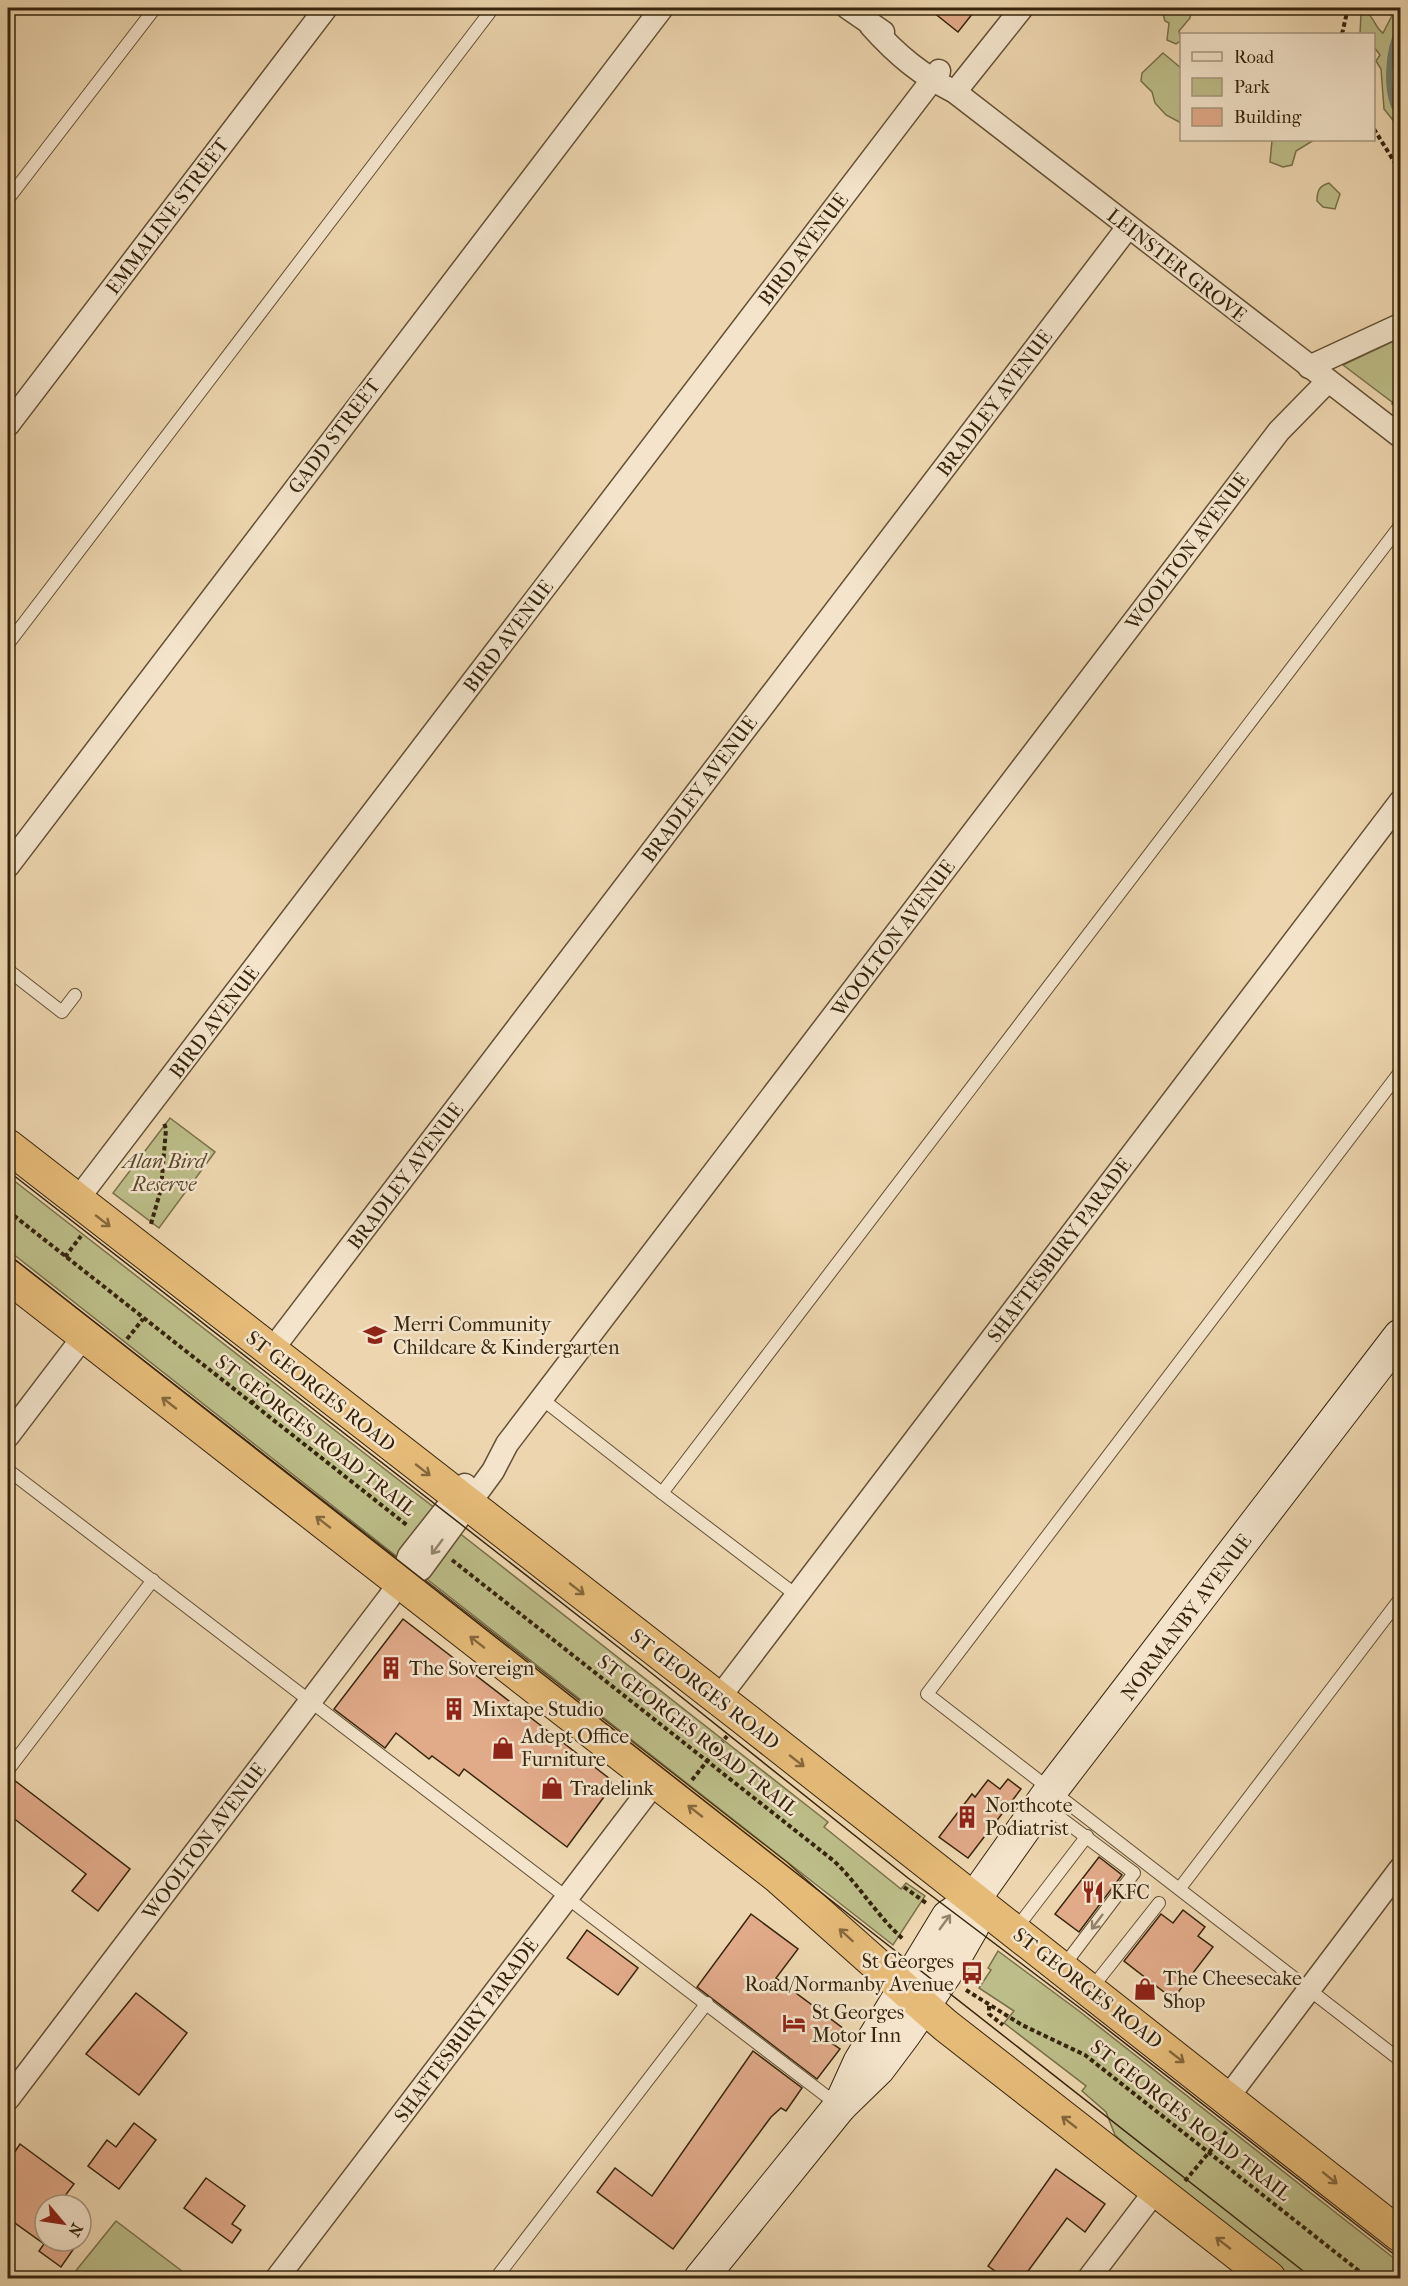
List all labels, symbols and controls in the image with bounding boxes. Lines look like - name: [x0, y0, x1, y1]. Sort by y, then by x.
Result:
- legend: [1180, 33, 1375, 141]
- text: Road: [1234, 47, 1274, 68]
- text: Park: [1234, 77, 1271, 98]
- text: Building: [1234, 107, 1302, 128]
- street label: EMMALINE STREET: [101, 133, 234, 299]
- street label: BIRD AVENUE: [754, 189, 853, 310]
- street label: LEINSTER GROVE: [1102, 204, 1251, 327]
- street label: BRADLEY AVENUE: [932, 326, 1057, 481]
- street label: GADD STREET: [284, 374, 385, 498]
- street label: WOOLTON AVENUE: [1120, 468, 1254, 635]
- street label: BIRD AVENUE: [459, 576, 558, 697]
- street label: BRADLEY AVENUE: [637, 712, 762, 867]
- street label: WOOLTON AVENUE: [826, 855, 960, 1022]
- street label: BIRD AVENUE: [165, 962, 264, 1083]
- street label: BRADLEY AVENUE: [343, 1099, 468, 1254]
- park label: Alan Bird Reserve: [120, 1150, 208, 1196]
- street label: SHAFTESBURY PARADE: [983, 1154, 1136, 1347]
- one-way arrow: [95, 1214, 111, 1227]
- place label: Merri Community Childcare & Kindergarten: [393, 1313, 620, 1359]
- school or university icon: Merri Community Childcare & Kindergarten: [362, 1322, 388, 1348]
- street label: ST GEORGES ROAD: [242, 1326, 400, 1457]
- street label: ST GEORGES ROAD TRAIL: [211, 1350, 420, 1521]
- one-way arrow: [161, 1396, 177, 1409]
- one-way arrow: [414, 1463, 430, 1476]
- one-way arrow: [315, 1516, 331, 1529]
- street label: NORMANBY AVENUE: [1116, 1530, 1256, 1705]
- one-way arrow: [431, 1538, 444, 1554]
- one-way arrow: [568, 1583, 584, 1596]
- street label: ST GEORGES ROAD: [626, 1624, 784, 1755]
- one-way arrow: [469, 1636, 485, 1649]
- street label: ST GEORGES ROAD TRAIL: [593, 1650, 802, 1821]
- building icon: The Sovereign: [378, 1655, 404, 1681]
- place label: The Sovereign: [409, 1657, 535, 1680]
- building icon: Mixtape Studio: [441, 1696, 467, 1722]
- place label: Mixtape Studio: [472, 1698, 604, 1721]
- place label: Adept Office Furniture: [520, 1725, 629, 1771]
- shop icon: Adept Office Furniture: [490, 1735, 516, 1761]
- one-way arrow: [789, 1755, 805, 1768]
- street label: WOOLTON AVENUE: [137, 1758, 271, 1925]
- shop icon: Tradelink: [539, 1775, 565, 1801]
- place label: Tradelink: [570, 1777, 655, 1800]
- place label: Northcote Podiatrist: [985, 1794, 1073, 1840]
- building icon: Northcote Podiatrist: [954, 1804, 980, 1830]
- one-way arrow: [687, 1805, 703, 1818]
- restaurant icon: KFC: [1080, 1879, 1106, 1905]
- place label: KFC: [1111, 1881, 1150, 1904]
- one-way arrow: [1090, 1913, 1103, 1929]
- one-way arrow: [939, 1914, 952, 1930]
- street label: ST GEORGES ROAD: [1009, 1923, 1167, 2054]
- one-way arrow: [838, 1928, 853, 1942]
- street label: SHAFTESBURY PARADE: [390, 1934, 543, 2127]
- place label: St Georges Road/Normanby Avenue: [745, 1950, 954, 1996]
- bus stop icon: St Georges Road/Normanby Avenue: [959, 1960, 985, 1986]
- place label: The Cheesecake Shop: [1163, 1967, 1302, 2013]
- shop icon: The Cheesecake Shop: [1132, 1976, 1158, 2002]
- place label: St Georges Motor Inn: [812, 2001, 904, 2047]
- hotel icon: St Georges Motor Inn: [781, 2010, 807, 2036]
- street label: ST GEORGES ROAD TRAIL: [1086, 2035, 1295, 2206]
- one-way arrow: [1168, 2051, 1184, 2064]
- one-way arrow: [1062, 2116, 1078, 2129]
- one-way arrow: [1321, 2172, 1337, 2185]
- north arrow: [33, 2193, 93, 2253]
- text: N: [64, 2220, 87, 2241]
- one-way arrow: [1215, 2236, 1231, 2249]

